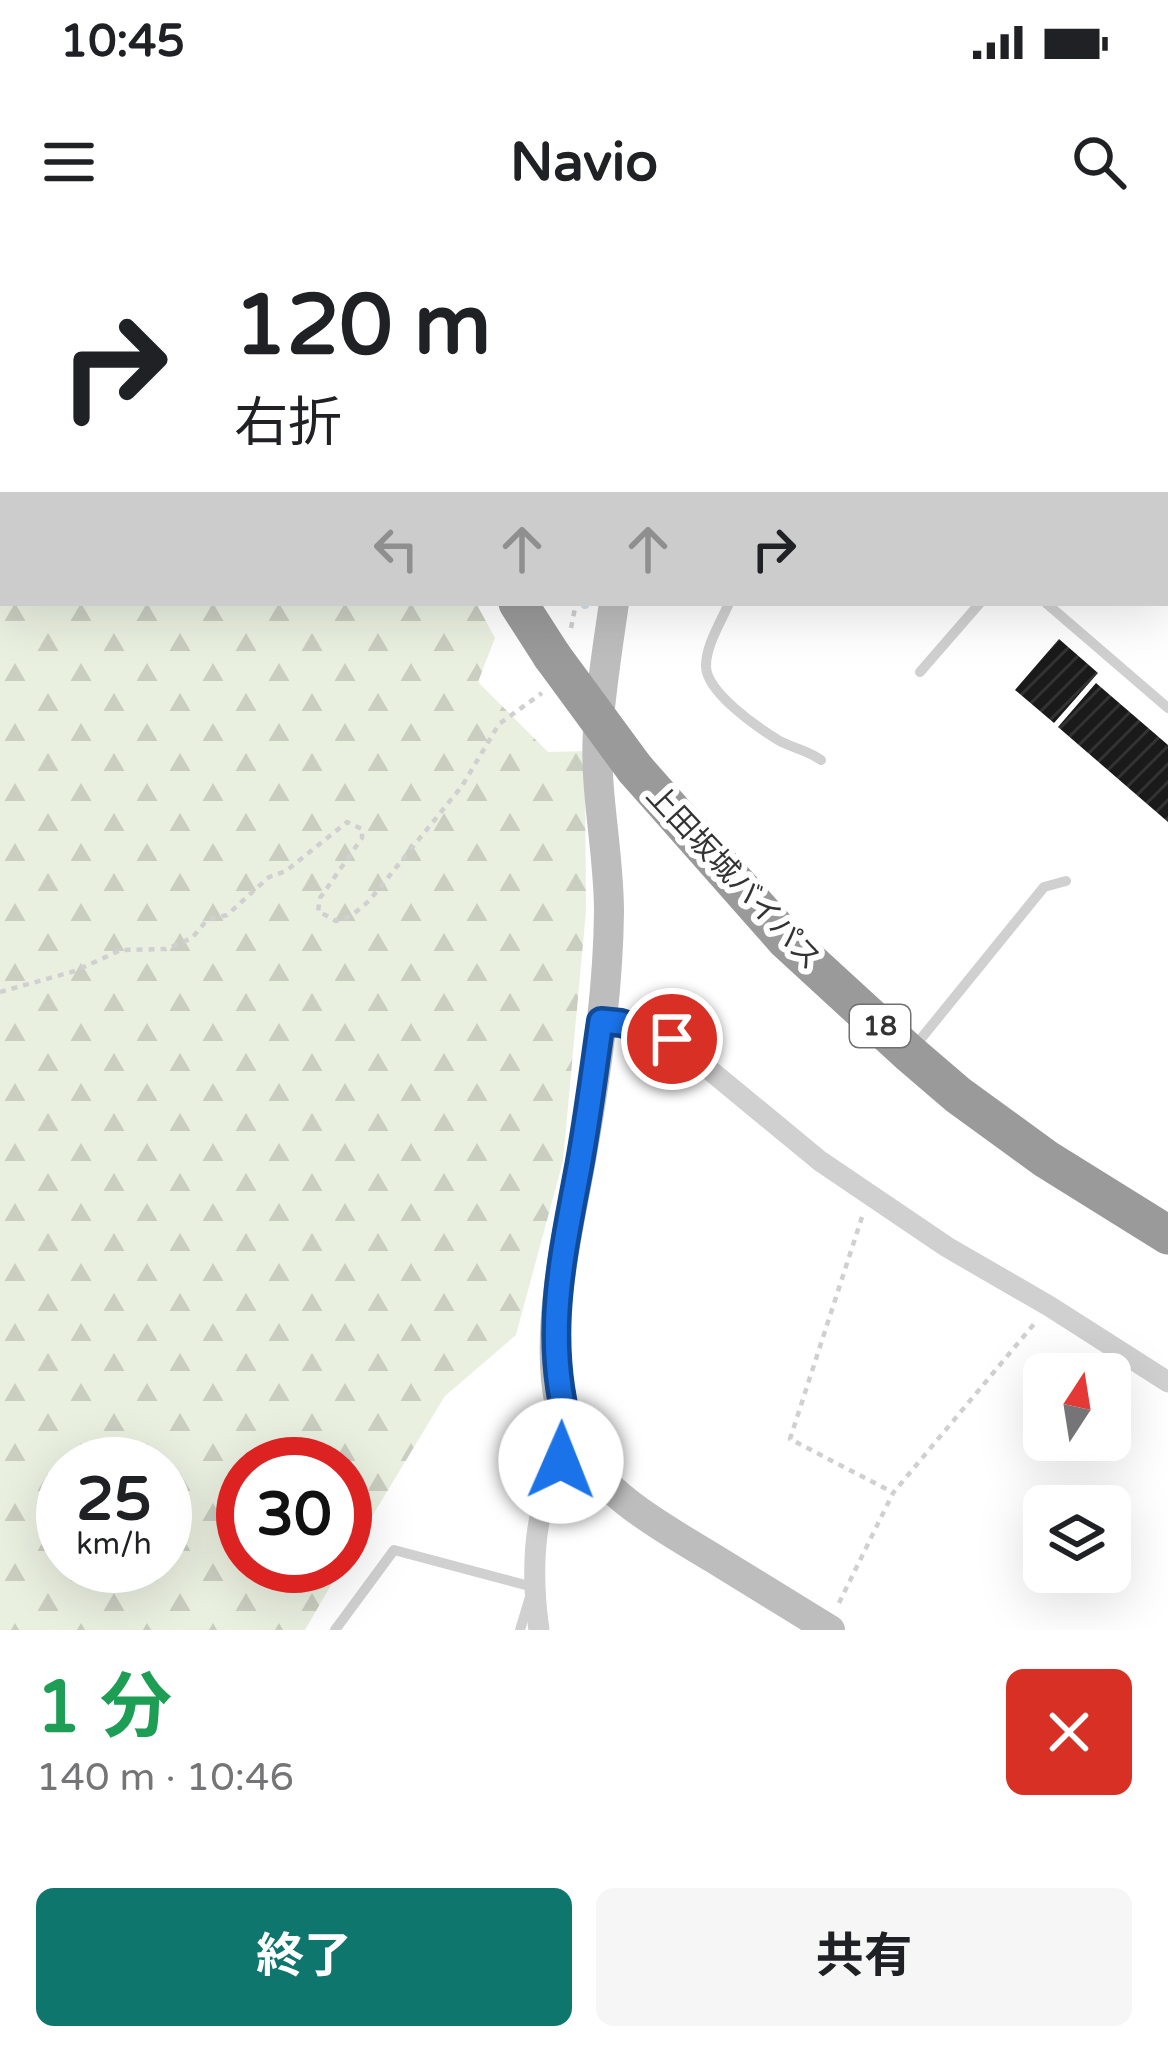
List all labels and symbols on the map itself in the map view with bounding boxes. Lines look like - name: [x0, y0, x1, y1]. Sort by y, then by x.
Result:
- street label: 上田坂城バイパス: [638, 777, 829, 978]
- pin: [621, 988, 723, 1090]
- road number: 18: [850, 1005, 910, 1047]
- north arrow: [1023, 1353, 1131, 1461]
- position arrow: [498, 1398, 624, 1524]
- speed limit sign: 30: [216, 1437, 372, 1593]

